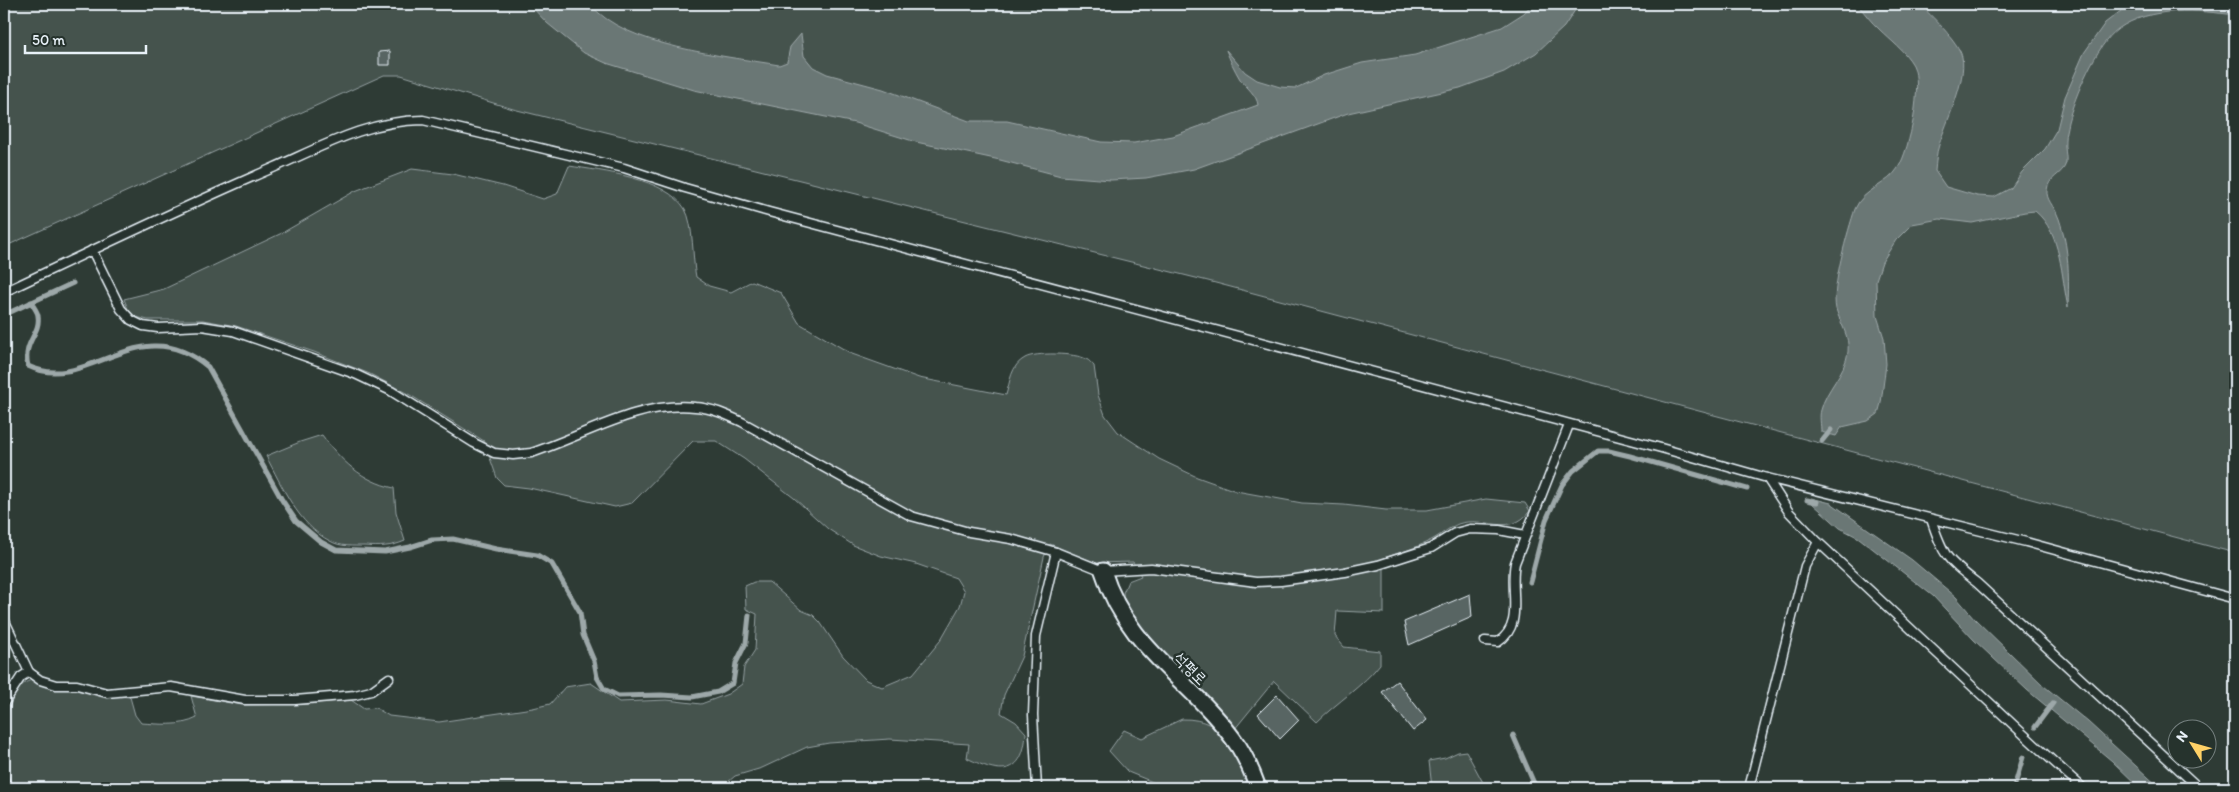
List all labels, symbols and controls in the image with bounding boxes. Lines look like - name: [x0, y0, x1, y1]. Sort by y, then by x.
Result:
- scale bar: [25, 22, 146, 54]
- text: 50 m: [32, 31, 65, 49]
- street label: 석평로: [1170, 648, 1211, 689]
- north arrow: [2166, 720, 2216, 770]
- text: N: [2172, 728, 2192, 745]

